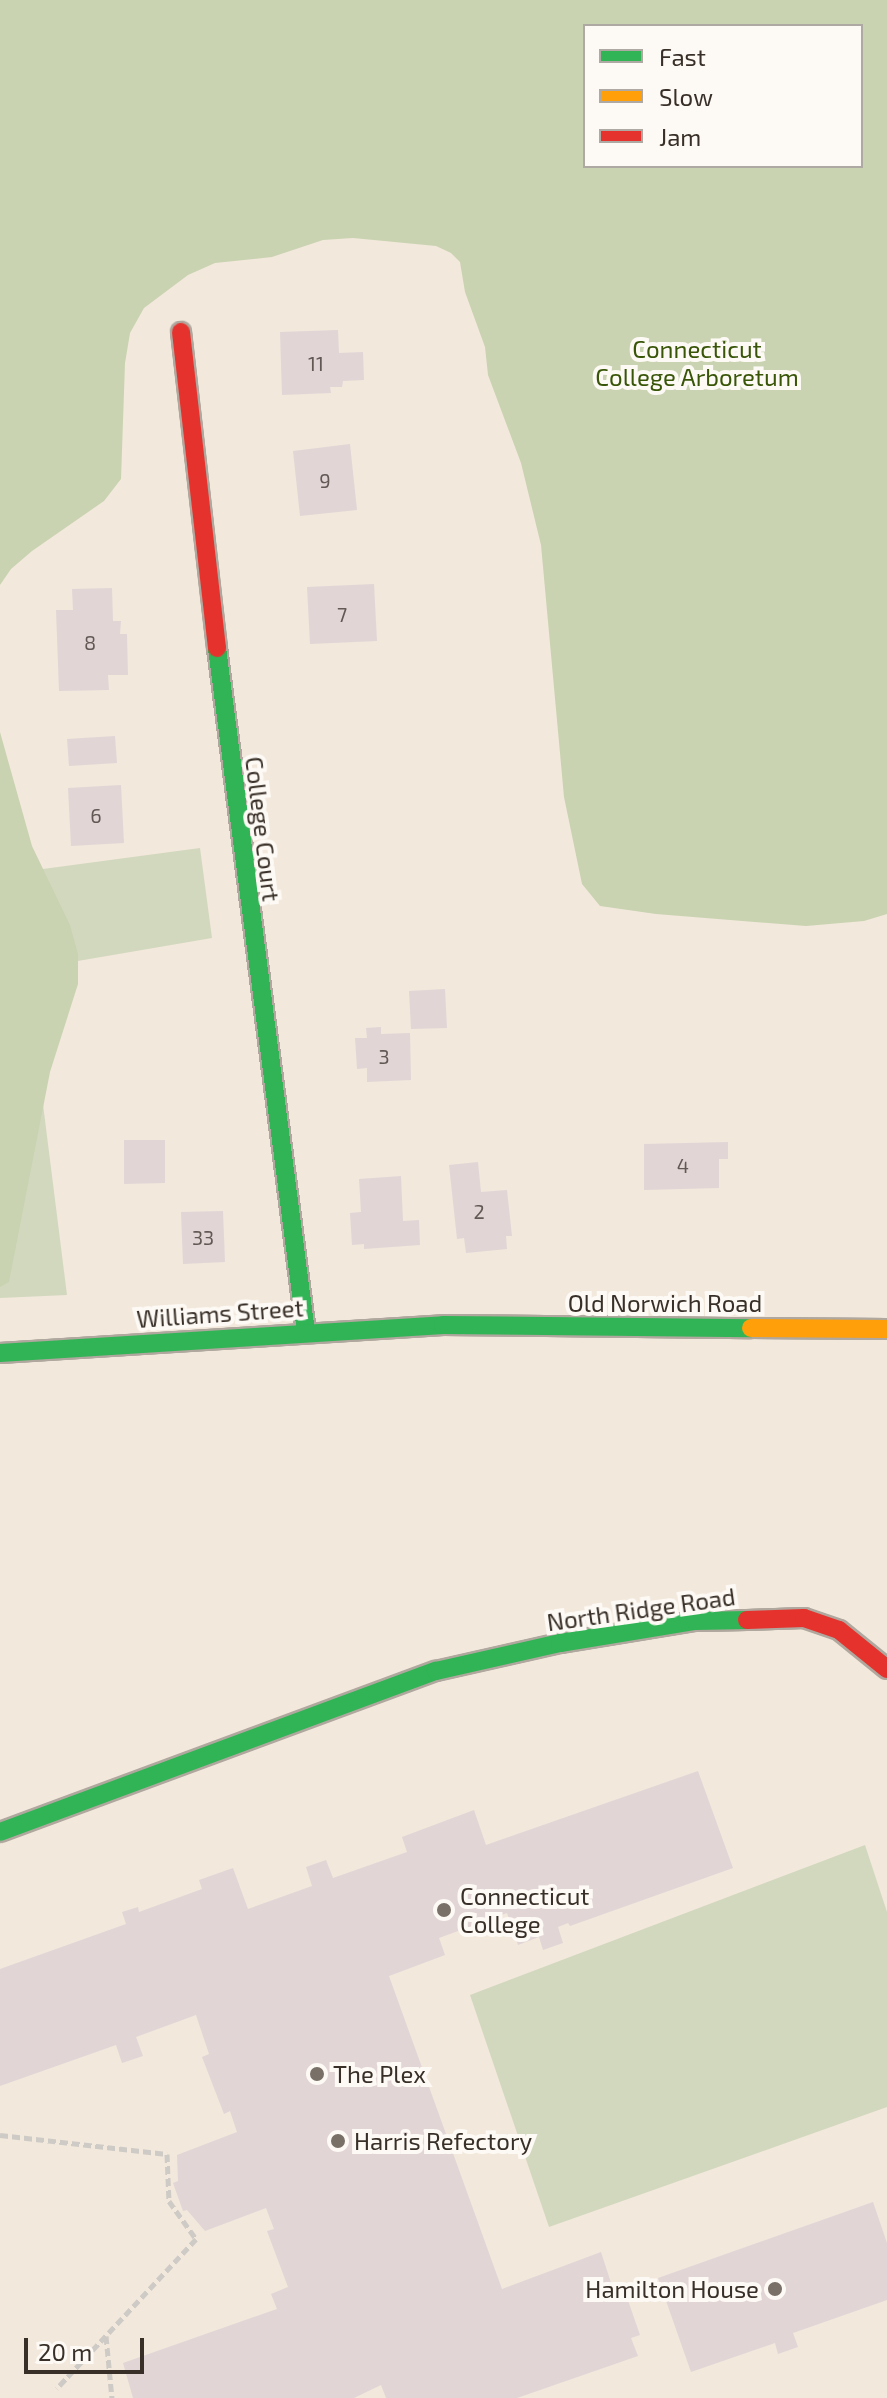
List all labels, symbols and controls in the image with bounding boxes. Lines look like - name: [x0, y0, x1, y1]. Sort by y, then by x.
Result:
- legend: [583, 24, 863, 168]
- text: Fast: [659, 42, 706, 71]
- text: Slow: [659, 82, 713, 111]
- text: Jam: [659, 122, 701, 151]
- park label: Connecticut College Arboretum: [595, 335, 799, 391]
- house number: 11: [308, 351, 324, 375]
- house number: 9: [319, 468, 331, 492]
- house number: 7: [337, 602, 347, 626]
- house number: 8: [84, 630, 96, 654]
- street label: College Court: [240, 755, 286, 903]
- house number: 6: [90, 803, 102, 827]
- house number: 3: [378, 1044, 390, 1068]
- house number: 4: [677, 1153, 689, 1177]
- house number: 2: [473, 1199, 485, 1223]
- house number: 33: [192, 1225, 214, 1249]
- street label: Old Norwich Road: [568, 1289, 762, 1317]
- street label: Williams Street: [136, 1293, 304, 1333]
- street label: North Ridge Road: [545, 1582, 737, 1636]
- place label: Connecticut College: [460, 1882, 589, 1938]
- marker: Connecticut College: [435, 1901, 453, 1919]
- place label: The Plex: [333, 2060, 426, 2088]
- marker: The Plex: [308, 2065, 326, 2083]
- place label: Harris Refectory: [354, 2127, 532, 2155]
- marker: Harris Refectory: [329, 2132, 347, 2150]
- place label: Hamilton House: [585, 2275, 759, 2303]
- marker: Hamilton House: [766, 2280, 784, 2298]
- scale bar: [28, 2322, 148, 2372]
- text: 20 m: [38, 2337, 92, 2366]

